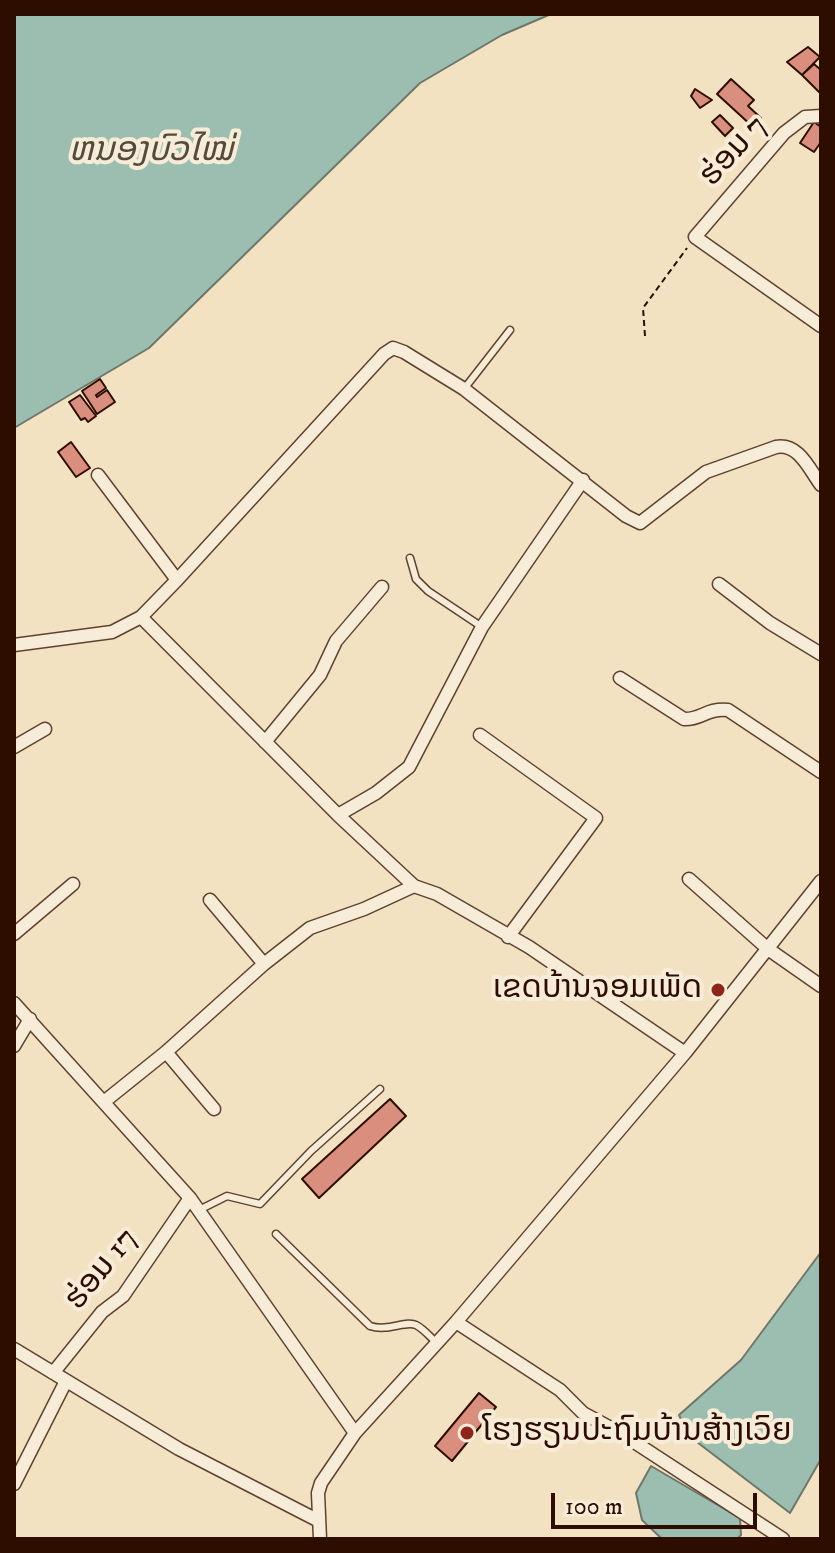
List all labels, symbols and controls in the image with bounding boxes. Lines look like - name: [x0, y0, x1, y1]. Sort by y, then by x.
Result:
- street label: ຮ່ອມ 7: [693, 108, 777, 196]
- water label: ຫນອງບົວໄໝ່: [69, 133, 233, 173]
- place label: ເຂດບ້ານຈອມເພັດ: [493, 971, 702, 1009]
- marker: ເຂດບ້ານຈອມເພັດ: [709, 981, 727, 999]
- street label: ຮ່ອມ 17: [58, 1221, 148, 1319]
- place label: ໂຮງຮຽນປະຖົມບ້ານສ້າງເວົຍ: [483, 1414, 792, 1452]
- marker: ໂຮງຮຽນປະຖົມບ້ານສ້າງເວົຍ: [458, 1424, 476, 1442]
- scale bar: [555, 1477, 761, 1527]
- text: 100 m: [565, 1492, 623, 1522]

